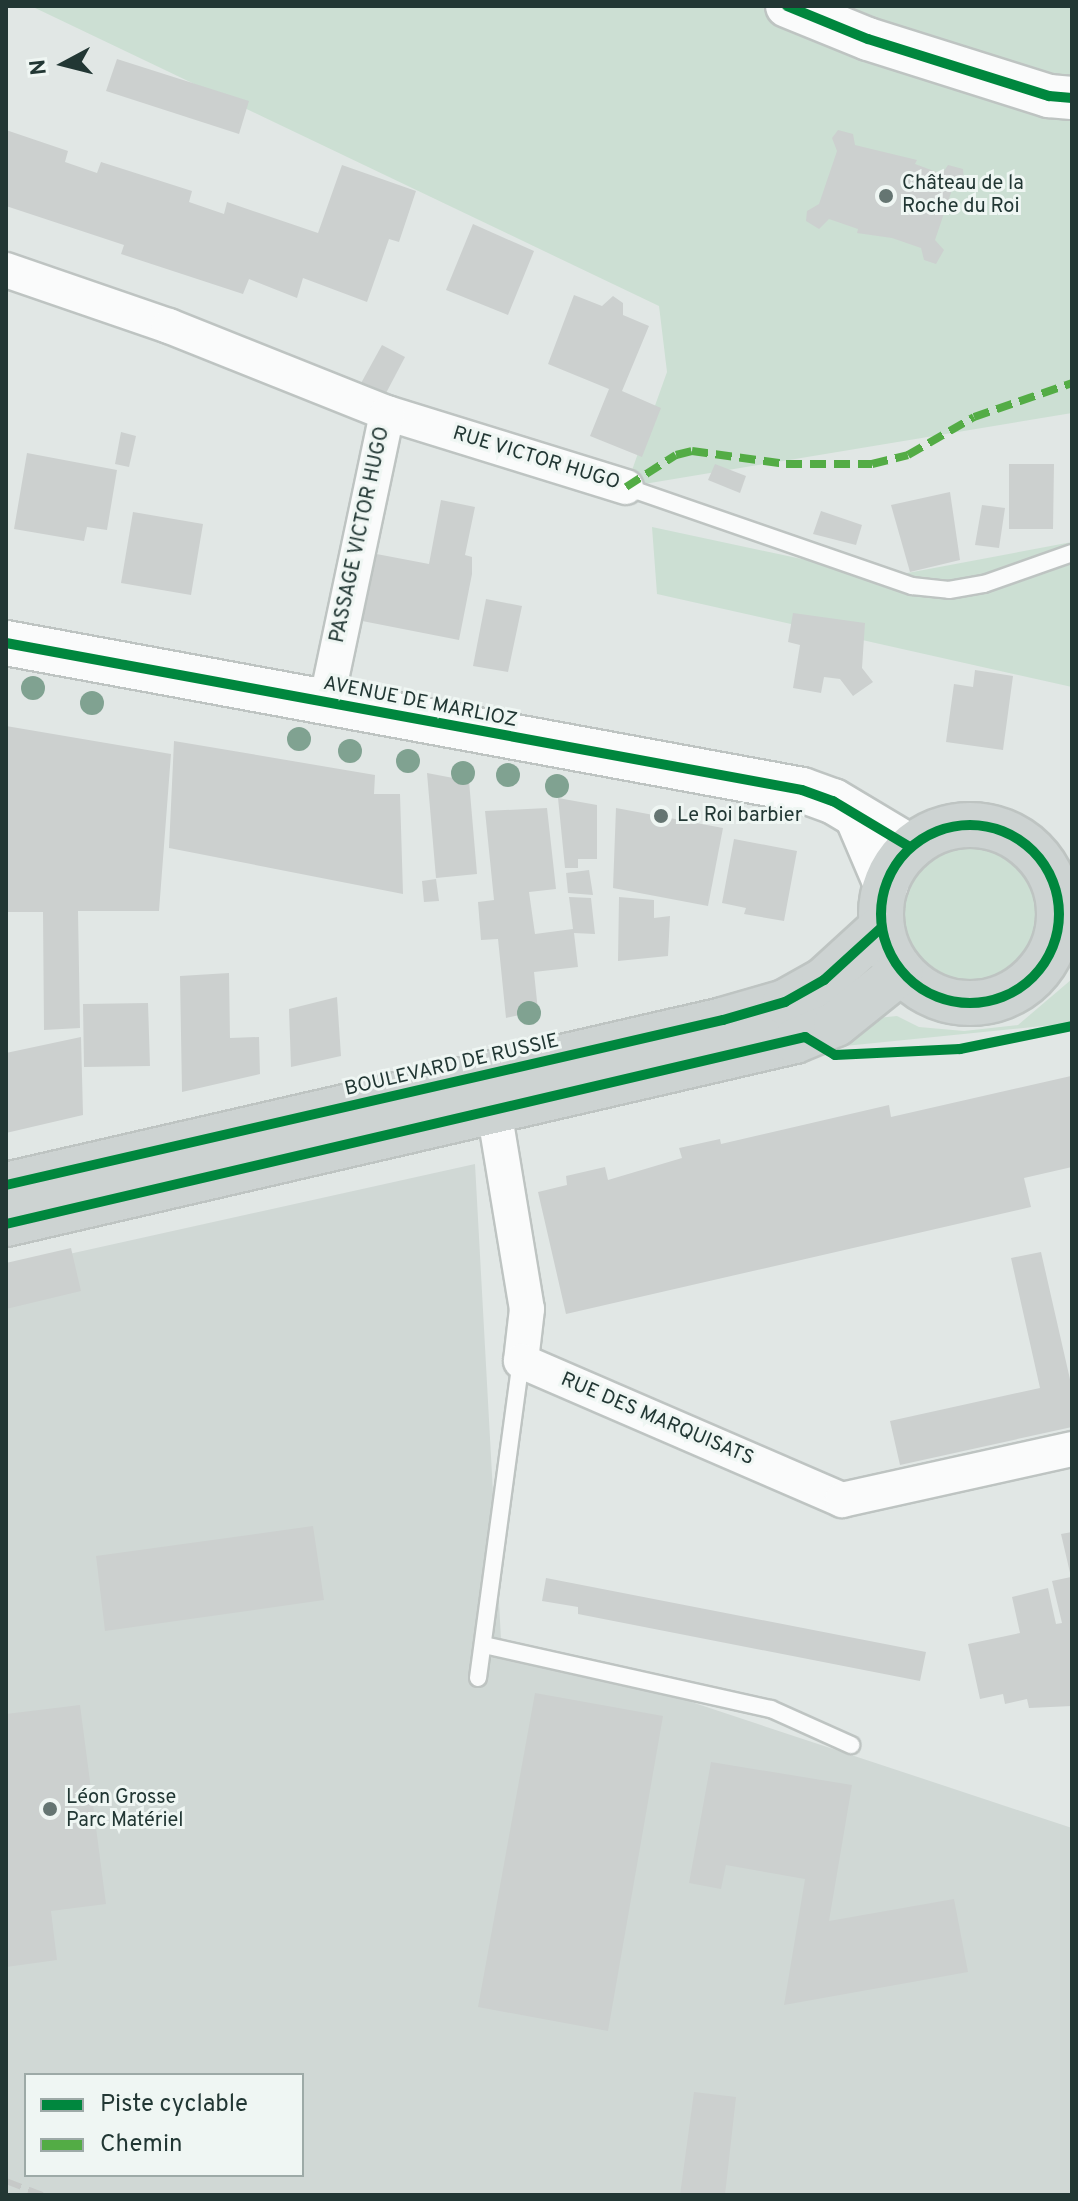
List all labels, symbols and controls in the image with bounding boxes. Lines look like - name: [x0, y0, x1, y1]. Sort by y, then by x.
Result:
- north arrow: [24, 24, 104, 104]
- text: N: [25, 58, 54, 76]
- place label: Château de la Roche du Roi: [902, 172, 1024, 219]
- marker: Château de la Roche du Roi: [877, 187, 895, 205]
- street label: RUE VICTOR HUGO: [449, 422, 623, 496]
- street label: PASSAGE VICTOR HUGO: [326, 424, 396, 646]
- street label: AVENUE DE MARLIOZ: [321, 672, 519, 734]
- place label: Le Roi barbier: [677, 804, 802, 828]
- marker: Le Roi barbier: [652, 807, 670, 825]
- street label: BOULEVARD DE RUSSIE: [343, 1030, 561, 1102]
- street label: RUE DES MARQUISATS: [557, 1368, 757, 1472]
- place label: Léon Grosse Parc Matériel: [66, 1786, 184, 1833]
- marker: Léon Grosse Parc Matériel: [41, 1800, 59, 1818]
- legend: [24, 2073, 304, 2177]
- text: Piste cyclable: [100, 2090, 248, 2120]
- text: Chemin: [100, 2130, 183, 2160]

